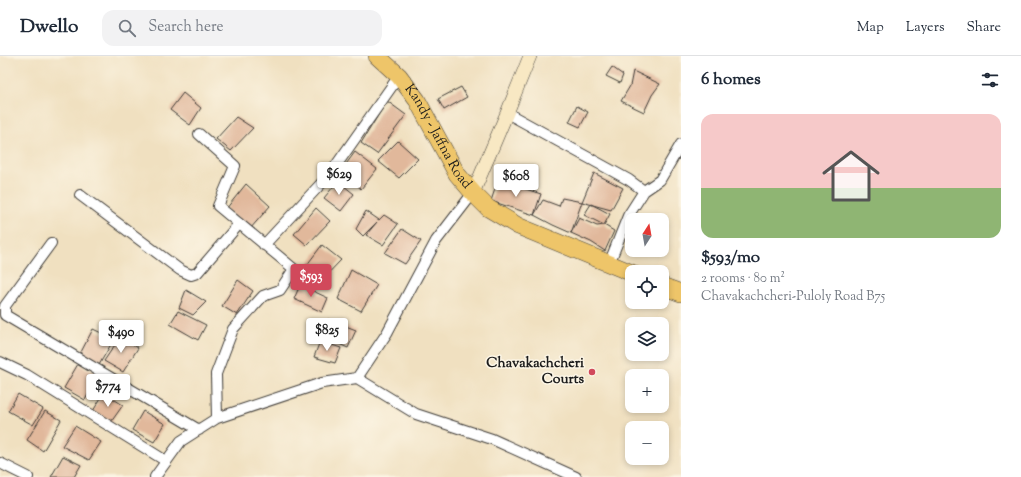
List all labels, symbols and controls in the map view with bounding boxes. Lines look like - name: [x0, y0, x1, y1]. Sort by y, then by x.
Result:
- search box: [102, 10, 382, 46]
- text: Dwello: [20, 14, 78, 41]
- icon: search: [116, 17, 138, 39]
- text: Search here: [148, 17, 224, 38]
- text: Map: [857, 18, 884, 38]
- text: Layers: [906, 18, 944, 38]
- text: Share: [966, 18, 1001, 38]
- text: 6 homes: [701, 68, 761, 92]
- icon: filters: [979, 69, 1001, 91]
- street label: Kandy - Jaffna Road: [399, 80, 476, 194]
- icon: home: [815, 140, 887, 212]
- pin: $629: [315, 162, 363, 196]
- pin: $608: [492, 164, 540, 198]
- text: $629: [326, 166, 352, 184]
- text: $608: [503, 168, 529, 186]
- north arrow: [625, 213, 669, 257]
- map controls: [625, 213, 669, 465]
- text: $593/mo: [701, 246, 760, 270]
- pin: $593: [287, 264, 335, 298]
- button: locate: [625, 265, 669, 309]
- text: $593: [300, 268, 322, 286]
- text: 2 rooms · 80 m²: [701, 270, 785, 288]
- text: Chavakachcheri-Puloly Road B75: [701, 288, 885, 306]
- button: layers: [625, 317, 669, 361]
- pin: $825: [303, 318, 351, 352]
- pin: $490: [97, 320, 145, 354]
- text: $825: [315, 322, 339, 340]
- text: $490: [108, 324, 134, 342]
- place label: Chavakachcheri Courts: [486, 354, 584, 390]
- marker: Chavakachcheri Courts: [587, 367, 597, 377]
- button: +: [625, 369, 669, 413]
- pin: $774: [84, 374, 132, 408]
- text: $774: [95, 378, 121, 396]
- button: −: [625, 421, 669, 465]

